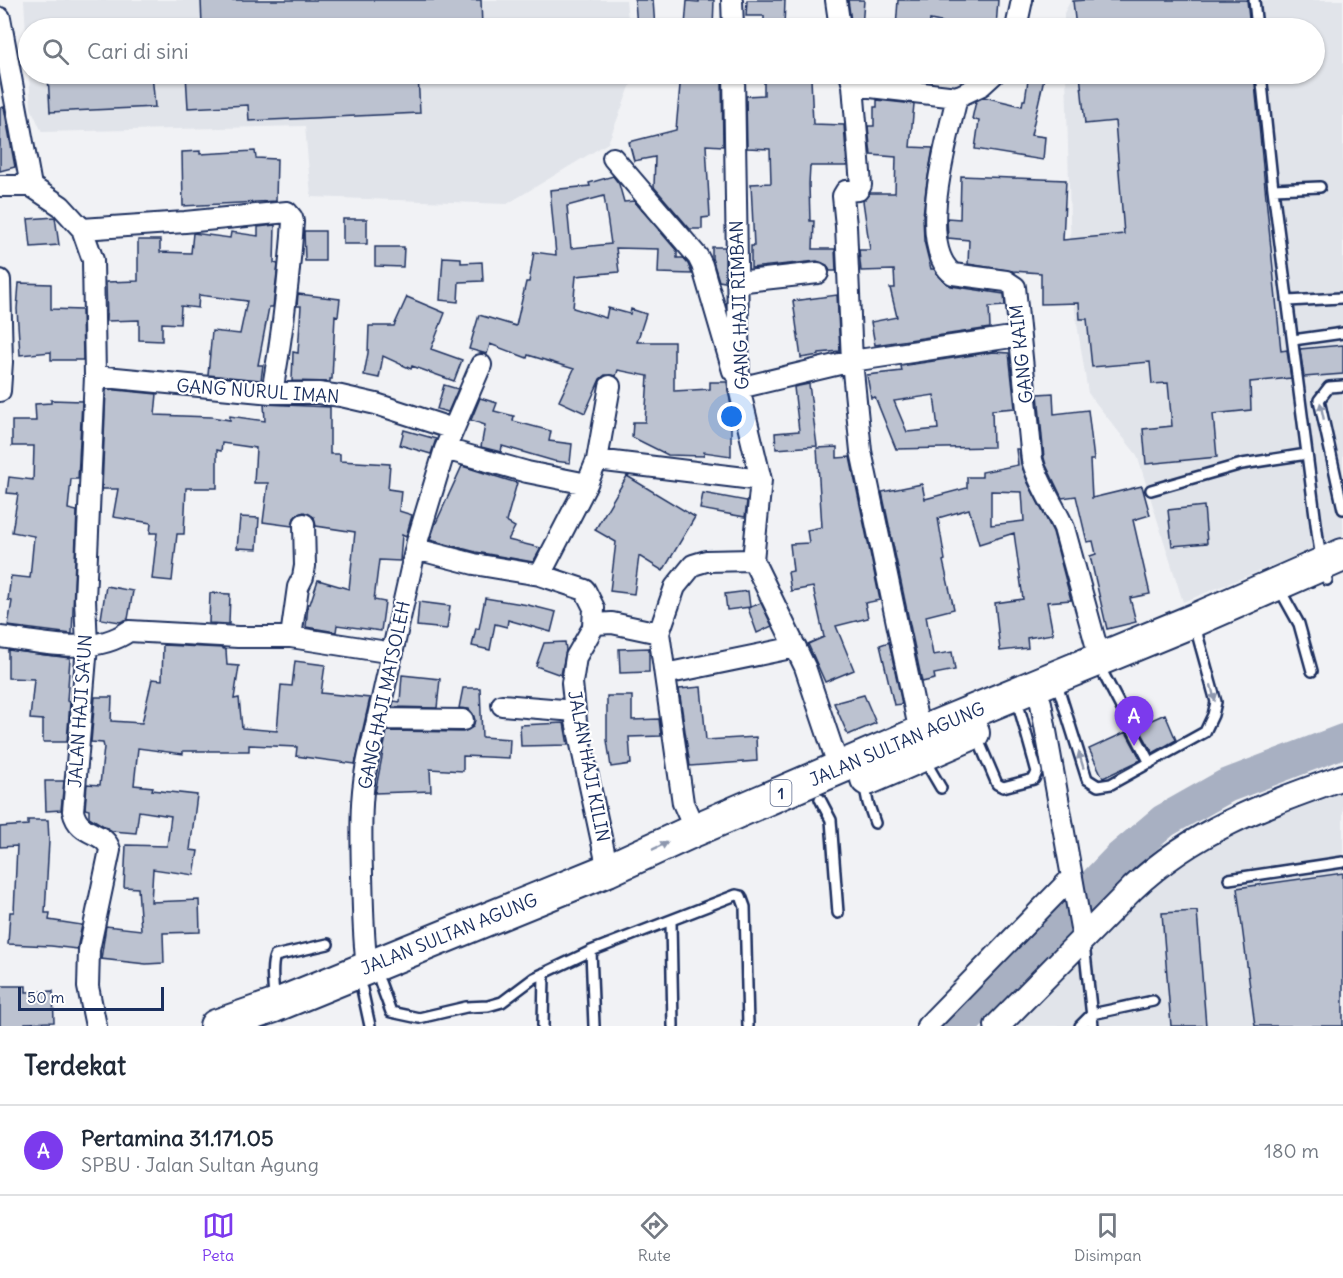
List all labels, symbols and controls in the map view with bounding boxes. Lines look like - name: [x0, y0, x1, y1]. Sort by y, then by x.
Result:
- search box: [18, 18, 1325, 84]
- icon: search: [39, 35, 72, 68]
- text: Cari di sini: [87, 37, 189, 65]
- street label: GANG HAJI RIMBAN: [725, 220, 753, 390]
- street label: GANG KAIM: [1004, 303, 1038, 405]
- street label: GANG NURUL IMAN: [176, 374, 340, 408]
- one-way arrow: [1317, 401, 1326, 420]
- your location: [717, 402, 746, 431]
- street label: GANG HAJI MATSOLEH: [353, 599, 415, 791]
- street label: JALAN HAJI SA'UN: [63, 634, 97, 788]
- one-way arrow: [1209, 684, 1219, 702]
- street label: JALAN HAJI KILIN: [563, 688, 615, 844]
- pin: A: [1114, 696, 1154, 746]
- street label: JALAN SULTAN AGUNG: [806, 697, 988, 791]
- one-way arrow: [1076, 751, 1085, 769]
- road number: 1: [770, 780, 792, 806]
- one-way arrow: [651, 842, 668, 851]
- street label: JALAN SULTAN AGUNG: [357, 888, 541, 980]
- scale bar: [18, 984, 164, 1012]
- text: 50 m: [27, 987, 65, 1007]
- text: Terdekat: [24, 1049, 126, 1082]
- text: Pertamina 31.171.05: [81, 1124, 274, 1152]
- text: A: [37, 1138, 50, 1163]
- text: 180 m: [1264, 1138, 1319, 1163]
- text: SPBU · Jalan Sultan Agung: [81, 1152, 319, 1177]
- tab: Peta: [202, 1209, 235, 1265]
- tab: Rute: [638, 1209, 671, 1265]
- tab: Disimpan: [1074, 1209, 1141, 1265]

